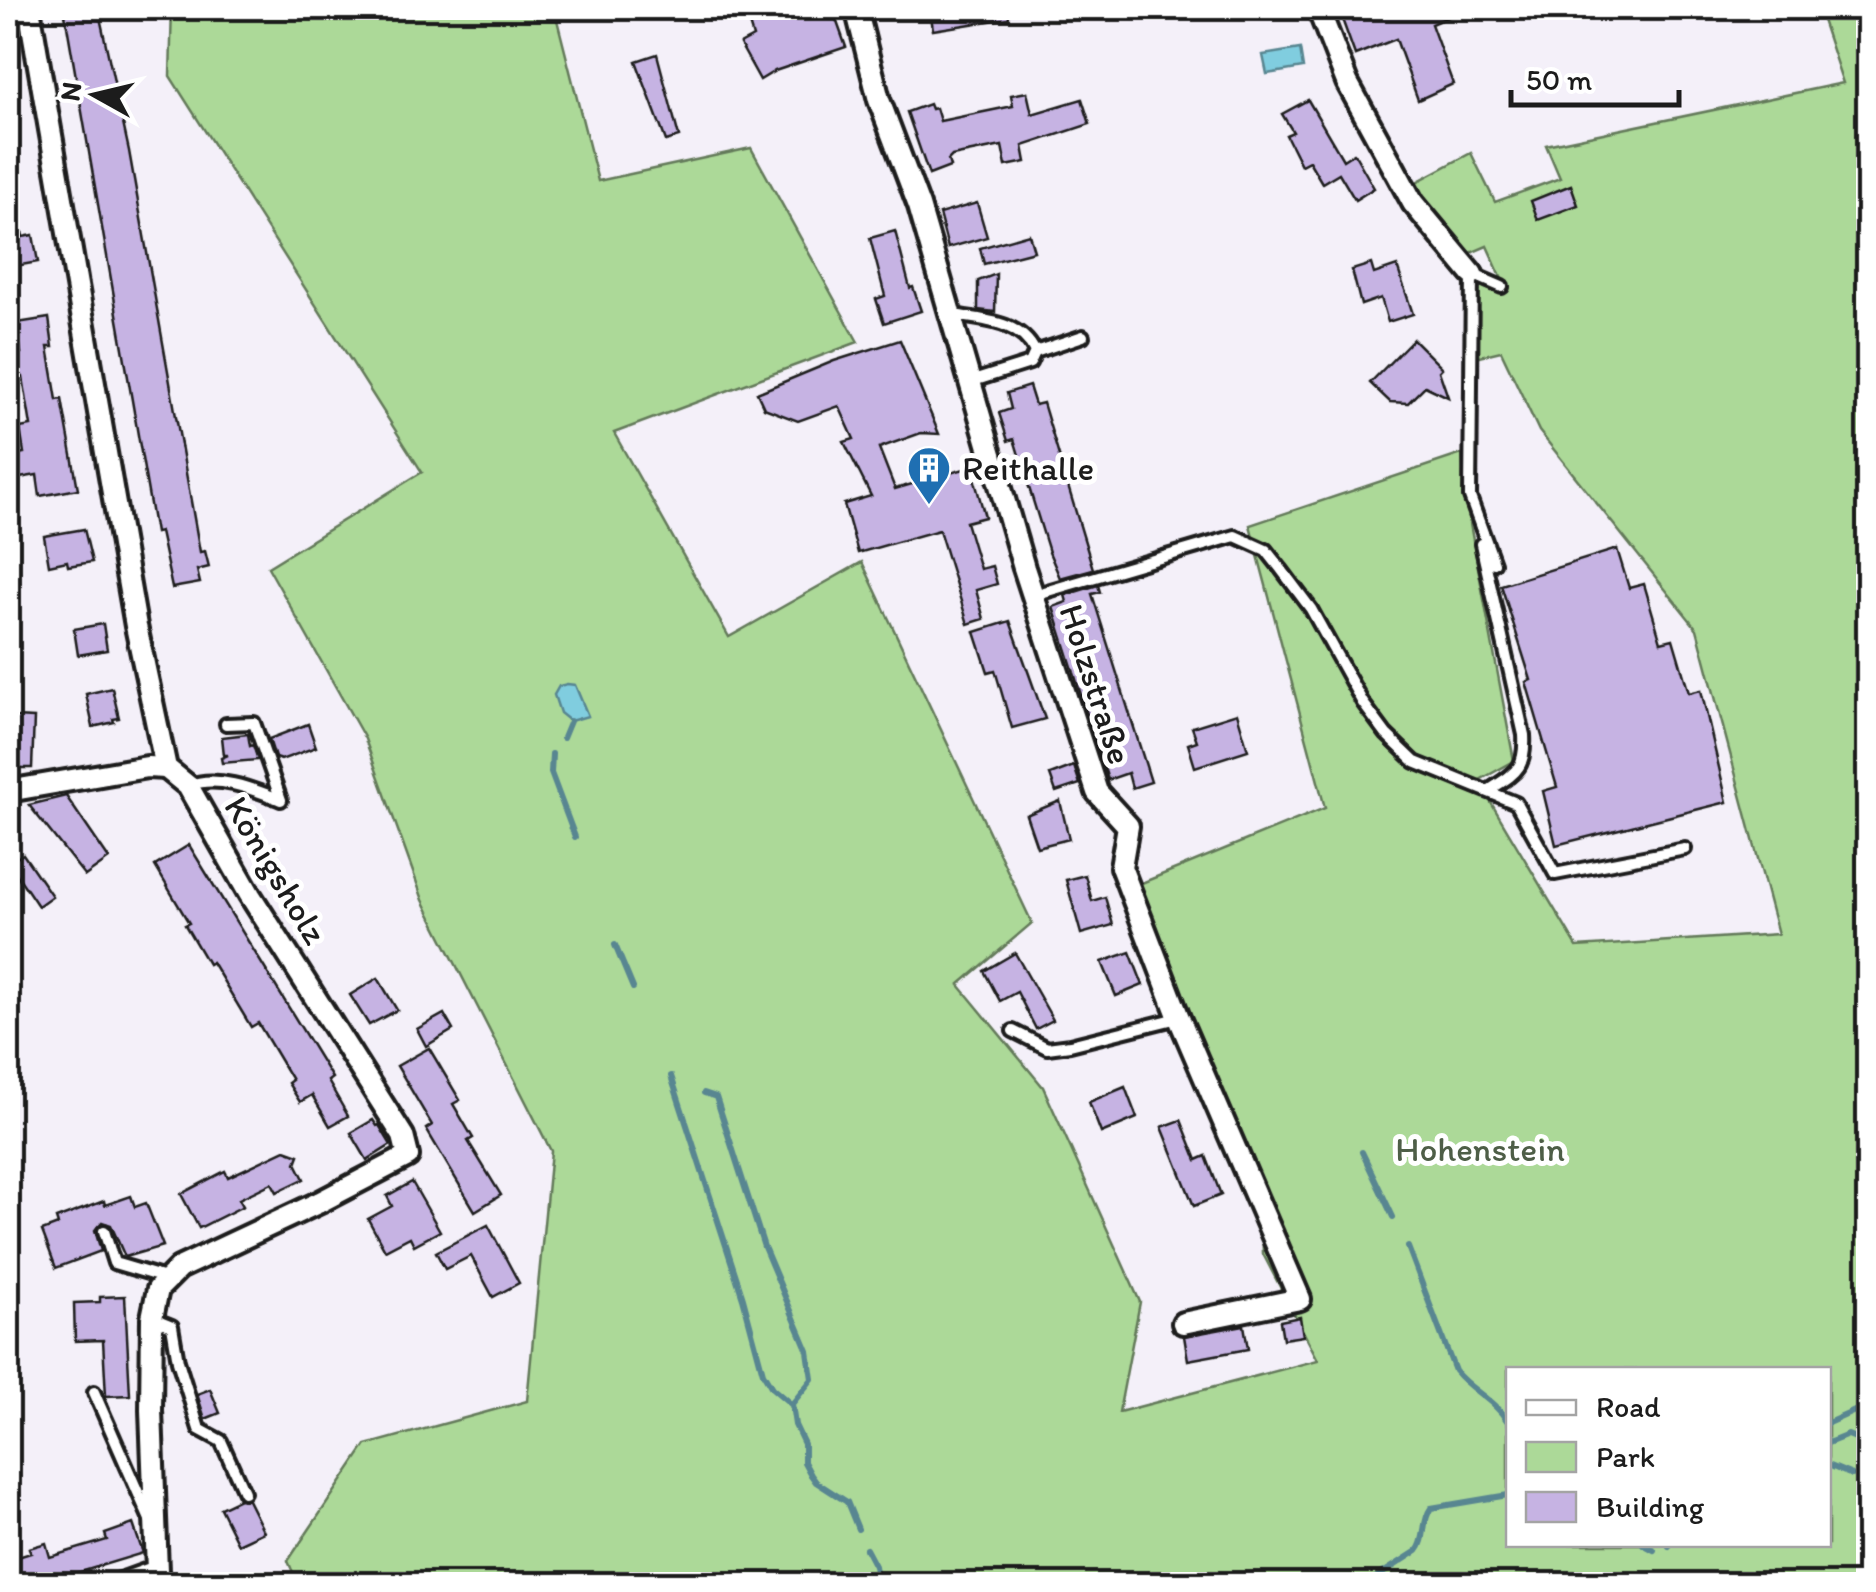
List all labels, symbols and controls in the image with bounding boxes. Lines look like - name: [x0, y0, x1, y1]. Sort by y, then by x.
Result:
- north arrow: [45, 45, 145, 145]
- scale bar: [1511, 45, 1678, 107]
- text: 50 m: [1526, 61, 1592, 98]
- text: N: [52, 80, 88, 103]
- building icon: Reithalle: [906, 445, 952, 506]
- place label: Reithalle: [962, 447, 1094, 489]
- street label: Holzstraße: [1050, 599, 1142, 769]
- street label: Königsholz: [215, 788, 337, 952]
- park label: Hohenstein: [1395, 1128, 1565, 1170]
- legend: [1506, 1367, 1831, 1547]
- text: Road: [1596, 1388, 1661, 1425]
- text: Park: [1596, 1438, 1655, 1475]
- text: Building: [1596, 1488, 1705, 1525]

